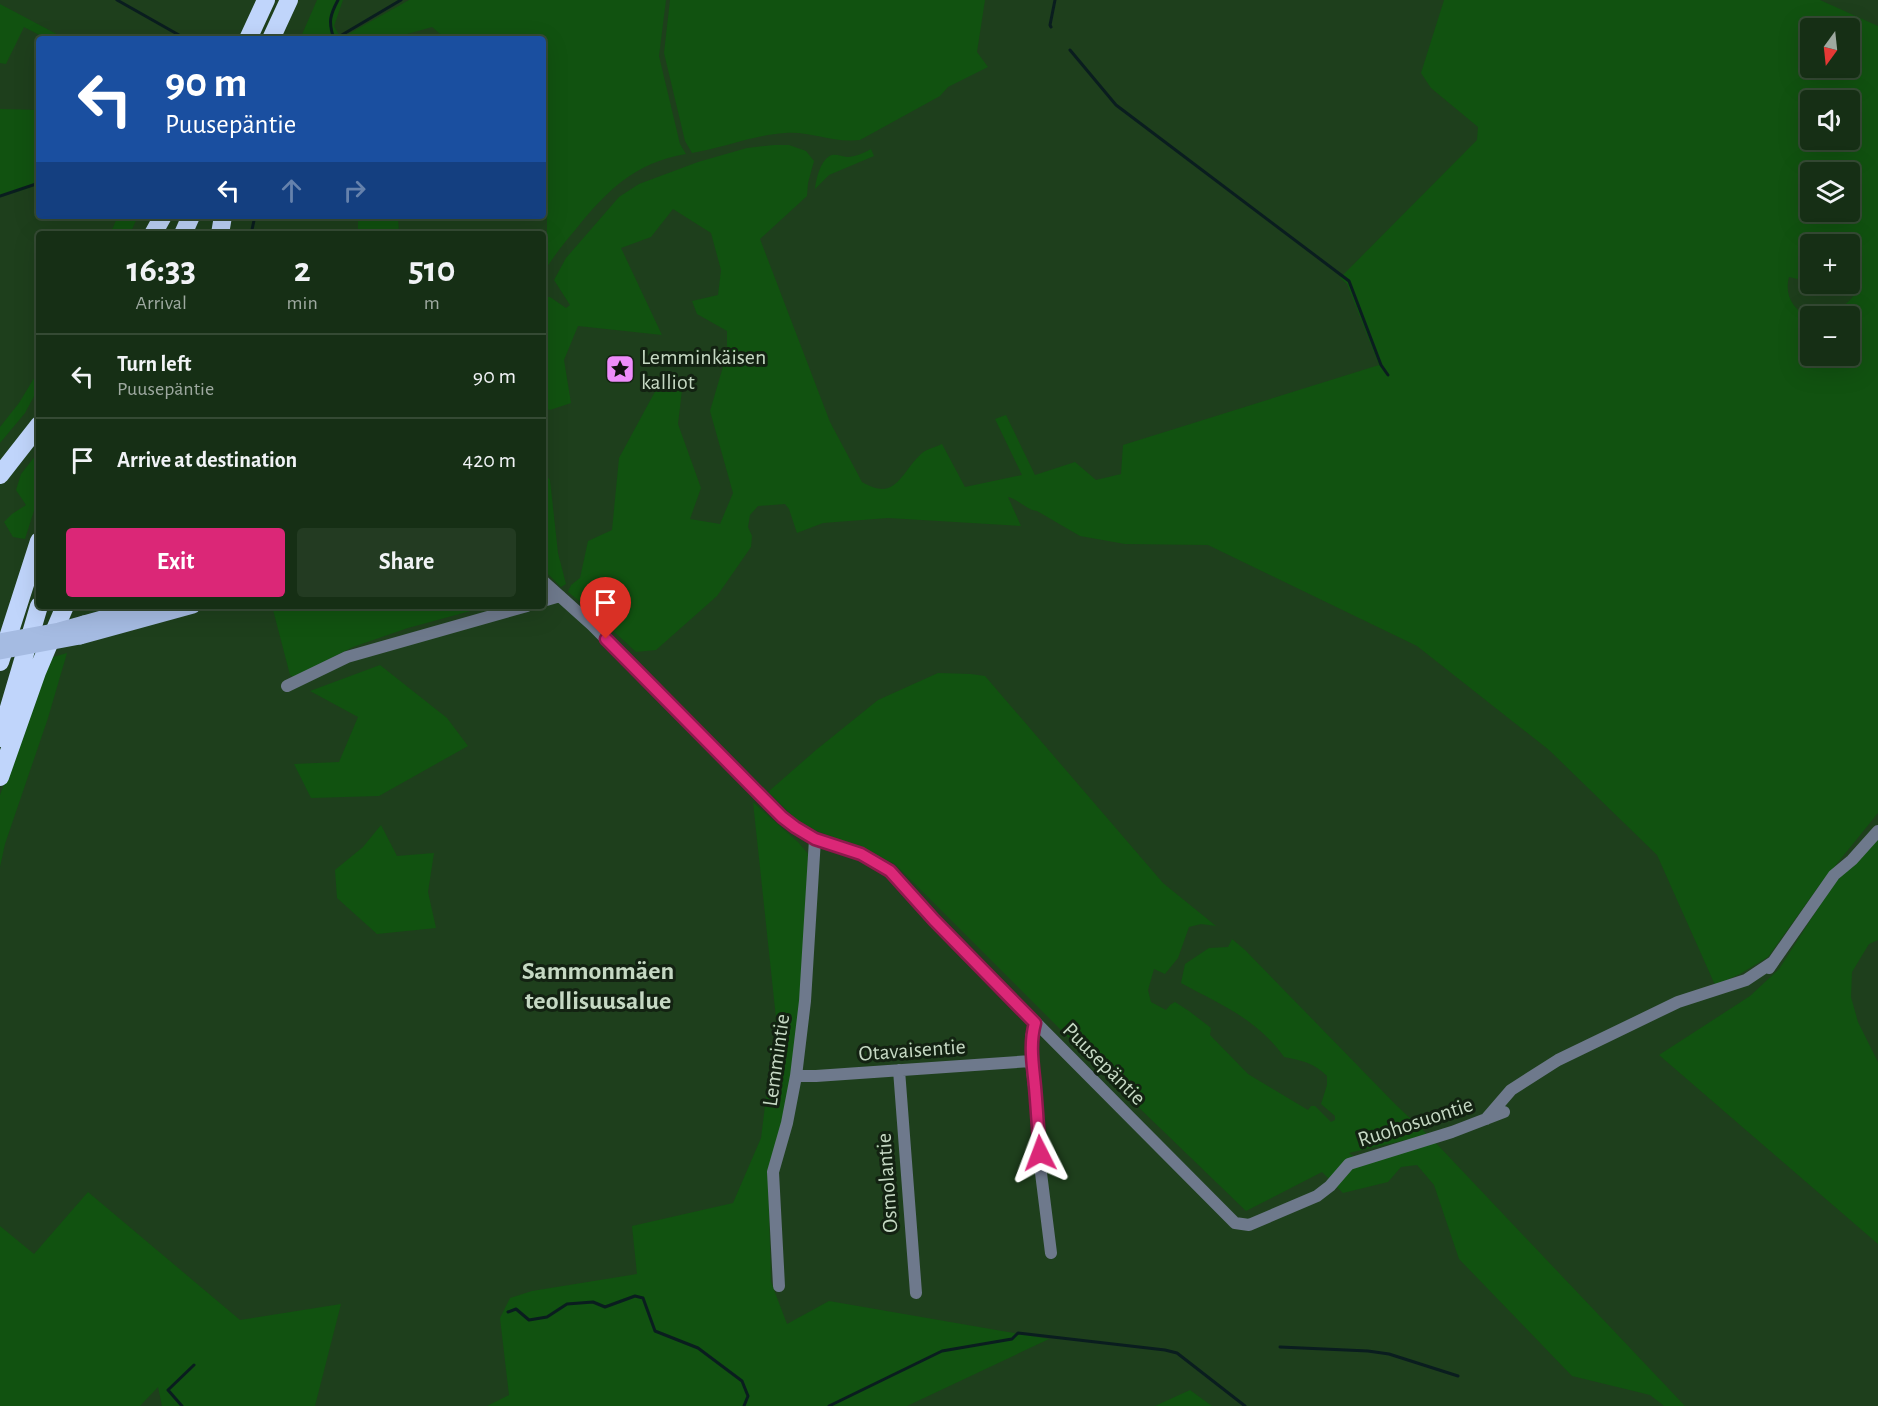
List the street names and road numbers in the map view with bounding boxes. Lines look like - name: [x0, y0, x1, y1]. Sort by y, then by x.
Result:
- street label: Lemmintie: [759, 1012, 793, 1108]
- street label: Puusepäntie: [1059, 1018, 1150, 1109]
- street label: Otavaisentie: [858, 1035, 966, 1065]
- street label: Ruohosuontie: [1355, 1093, 1476, 1151]
- street label: Osmolantie: [873, 1132, 901, 1233]

